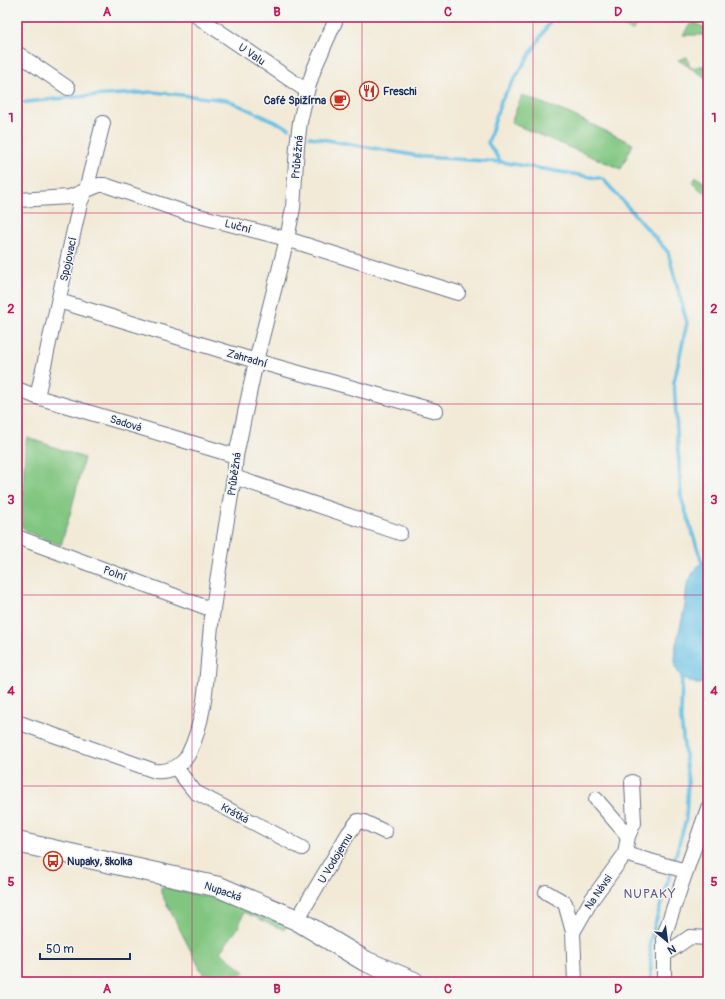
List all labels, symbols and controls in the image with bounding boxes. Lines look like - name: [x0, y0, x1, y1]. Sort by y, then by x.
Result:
- text: A: [103, 4, 112, 20]
- text: B: [273, 4, 281, 20]
- text: C: [444, 4, 452, 20]
- text: D: [614, 4, 622, 20]
- street label: U Valu: [236, 41, 268, 68]
- restaurant icon: Freschi: [358, 80, 380, 102]
- place label: Freschi: [383, 85, 417, 98]
- cafe icon: Café Spižírna: [329, 89, 351, 111]
- place label: Café Spižírna: [264, 94, 326, 107]
- text: 1: [8, 110, 14, 126]
- text: 1: [711, 110, 717, 126]
- street label: Průběžná: [289, 135, 306, 179]
- street label: Luční: [223, 217, 252, 236]
- street label: Spojovací: [57, 236, 79, 282]
- text: 2: [7, 301, 15, 317]
- text: 2: [710, 301, 718, 317]
- street label: Zahradní: [225, 347, 269, 370]
- street label: Sadová: [108, 412, 143, 434]
- street label: Průběžná: [225, 451, 244, 497]
- text: 3: [7, 492, 15, 508]
- text: 3: [710, 492, 718, 508]
- street label: Polní: [101, 563, 128, 584]
- text: 4: [7, 683, 15, 699]
- text: 4: [710, 683, 718, 699]
- street label: Krátká: [219, 801, 251, 826]
- street label: U Vodojemu: [315, 831, 356, 886]
- bus stop icon: Nupaky, školka: [42, 850, 64, 872]
- place label: Nupaky, školka: [67, 855, 132, 868]
- street label: Na Návsi: [582, 872, 615, 912]
- text: 5: [7, 874, 15, 890]
- text: 5: [710, 874, 718, 890]
- street label: Nupacká: [202, 879, 243, 904]
- district label: NUPAKY: [624, 886, 676, 902]
- north arrow: [647, 921, 687, 961]
- scale bar: [40, 935, 130, 961]
- text: 50 m: [46, 942, 74, 957]
- text: N: [665, 942, 678, 957]
- text: A: [103, 981, 112, 997]
- text: B: [273, 981, 281, 997]
- text: C: [444, 981, 452, 997]
- text: D: [614, 981, 622, 997]

